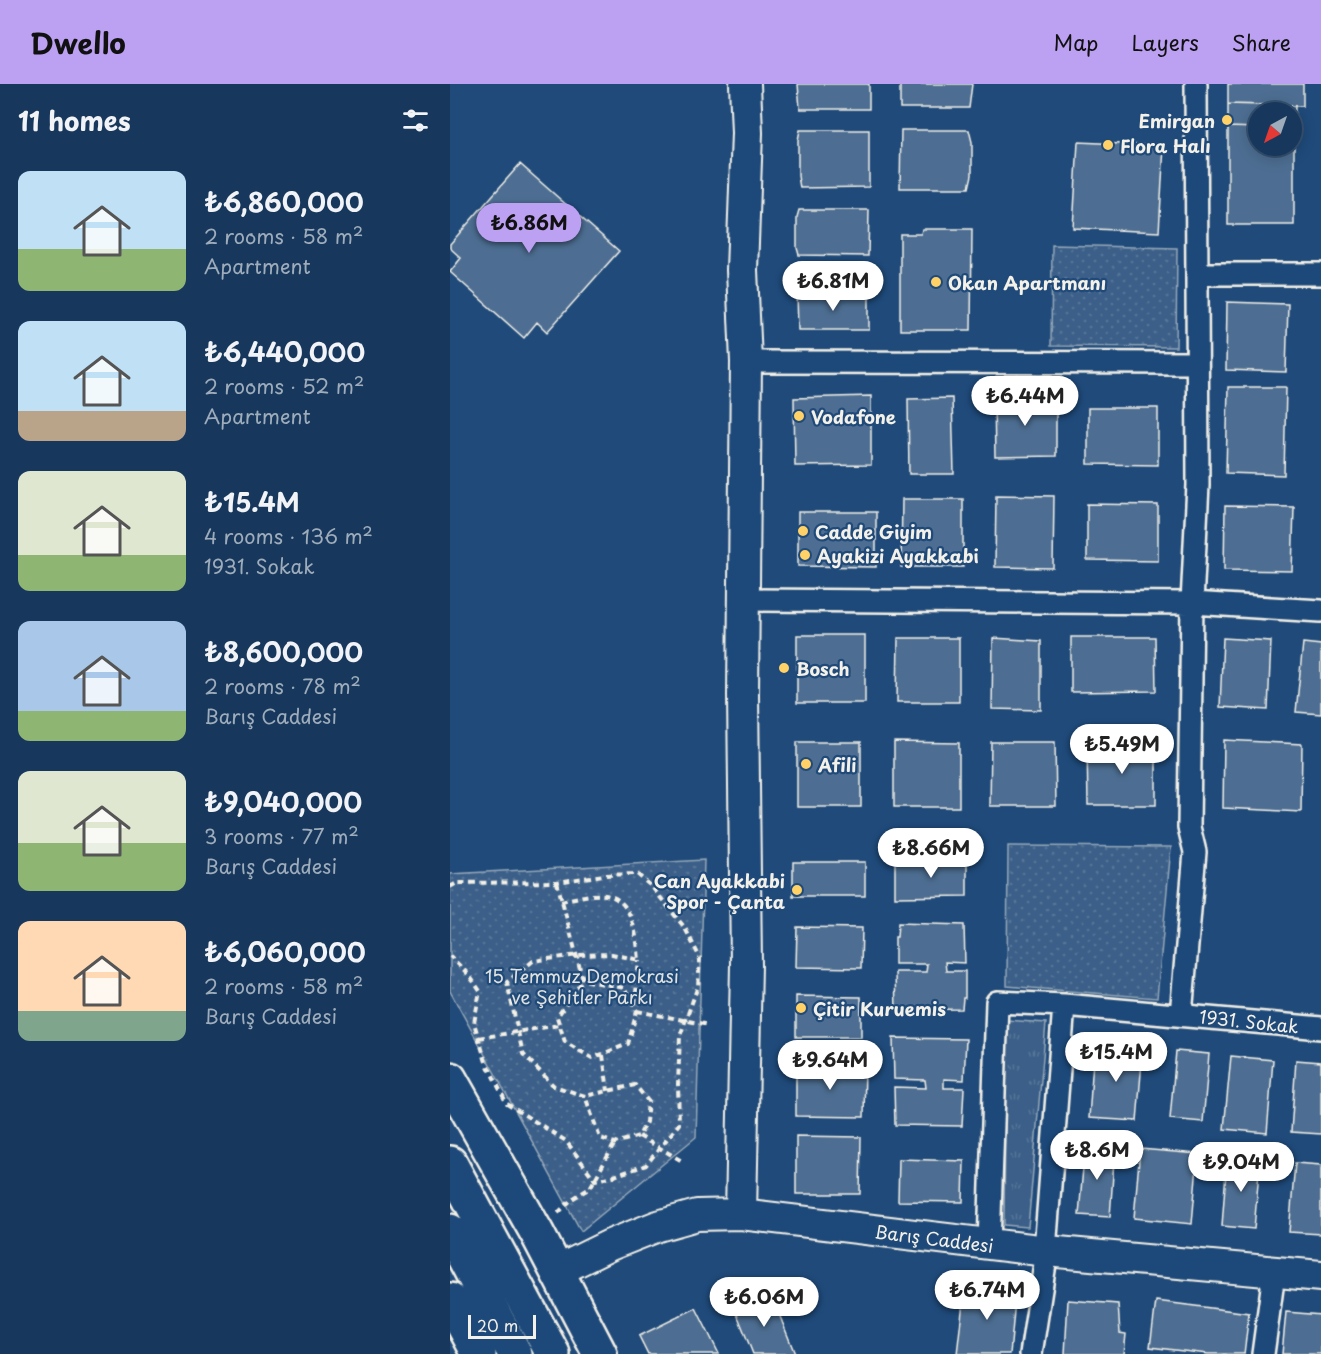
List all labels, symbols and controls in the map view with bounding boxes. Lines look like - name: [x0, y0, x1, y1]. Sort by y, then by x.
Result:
- text: Dwello: [30, 21, 126, 64]
- text: Map: [1054, 26, 1098, 58]
- text: Layers: [1131, 26, 1199, 58]
- text: Share: [1232, 26, 1291, 58]
- text: 11 homes: [18, 101, 131, 140]
- north arrow: [1248, 102, 1302, 156]
- map controls: [1248, 102, 1302, 156]
- icon: filters: [399, 104, 432, 137]
- place label: Emirgan: [1138, 107, 1215, 134]
- marker: Emirgan: [1220, 113, 1234, 127]
- place label: Flora Halı: [1120, 132, 1211, 159]
- marker: Flora Halı: [1101, 138, 1115, 152]
- text: ₺6,860,000: [204, 182, 364, 221]
- icon: home: [66, 195, 138, 267]
- pin: ₺6.86M: [480, 203, 578, 254]
- text: ₺6.86M: [490, 207, 568, 237]
- text: 2 rooms · 58 m²: [204, 221, 363, 251]
- text: Apartment: [204, 251, 311, 281]
- pin: ₺6.81M: [784, 261, 882, 312]
- text: ₺6.81M: [796, 265, 870, 295]
- place label: Okan Apartmanı: [948, 269, 1106, 296]
- marker: Okan Apartmanı: [929, 275, 943, 289]
- text: ₺6,440,000: [204, 332, 365, 371]
- icon: home: [66, 345, 138, 417]
- text: 2 rooms · 52 m²: [204, 371, 364, 401]
- pin: ₺6.44M: [976, 376, 1074, 427]
- text: ₺6.44M: [985, 380, 1065, 410]
- text: Apartment: [204, 401, 311, 431]
- place label: Vodafone: [811, 403, 896, 430]
- marker: Vodafone: [792, 409, 806, 423]
- text: ₺15.4M: [204, 482, 300, 521]
- icon: home: [66, 495, 138, 567]
- place label: Cadde Giyim: [815, 518, 932, 545]
- text: 4 rooms · 136 m²: [204, 521, 373, 551]
- marker: Cadde Giyim: [796, 524, 810, 538]
- place label: Ayakizi Ayakkabi: [817, 542, 979, 569]
- marker: Ayakizi Ayakkabi: [798, 548, 812, 562]
- text: 1931. Sokak: [204, 551, 315, 581]
- text: ₺8,600,000: [204, 632, 363, 671]
- icon: home: [66, 645, 138, 717]
- place label: Bosch: [796, 655, 850, 682]
- marker: Bosch: [777, 661, 791, 675]
- text: 2 rooms · 78 m²: [204, 671, 361, 701]
- text: Barış Caddesi: [204, 701, 337, 731]
- pin: ₺5.49M: [1073, 724, 1171, 775]
- text: ₺5.49M: [1084, 728, 1160, 758]
- place label: Afili: [817, 751, 856, 778]
- marker: Afili: [799, 757, 813, 771]
- text: ₺9,040,000: [204, 782, 362, 821]
- icon: home: [66, 795, 138, 867]
- text: 3 rooms · 77 m²: [204, 821, 359, 851]
- pin: ₺8.66M: [882, 828, 980, 879]
- text: ₺8.66M: [892, 832, 970, 862]
- text: Barış Caddesi: [204, 851, 337, 881]
- place label: Can Ayakkabi Spor - Çanta: [654, 867, 785, 915]
- marker: Can Ayakkabi Spor - Çanta: [790, 883, 804, 897]
- text: ₺6,060,000: [204, 932, 366, 971]
- icon: home: [66, 945, 138, 1017]
- park label: 15 Temmuz Demokrasi ve Şehitler Parkı: [485, 962, 679, 1010]
- text: 2 rooms · 58 m²: [204, 971, 363, 1001]
- place label: Çitir Kuruemis: [813, 995, 946, 1022]
- text: Barış Caddesi: [204, 1001, 337, 1031]
- marker: Çitir Kuruemis: [794, 1001, 808, 1015]
- street label: 1931. Sokak: [1198, 1002, 1300, 1040]
- pin: ₺15.4M: [1067, 1032, 1165, 1083]
- text: ₺15.4M: [1079, 1036, 1153, 1066]
- pin: ₺9.64M: [781, 1040, 879, 1091]
- text: ₺9.64M: [792, 1044, 868, 1074]
- pin: ₺8.6M: [1055, 1130, 1139, 1181]
- text: ₺8.6M: [1064, 1134, 1130, 1164]
- pin: ₺9.04M: [1192, 1142, 1290, 1193]
- text: ₺9.04M: [1202, 1146, 1280, 1176]
- street label: Barış Caddesi: [873, 1217, 995, 1259]
- pin: ₺6.74M: [938, 1270, 1036, 1321]
- text: ₺6.74M: [949, 1274, 1025, 1304]
- pin: ₺6.06M: [715, 1277, 813, 1328]
- text: ₺6.06M: [724, 1281, 804, 1311]
- scale bar: [468, 1312, 536, 1340]
- text: 20 m: [477, 1313, 518, 1337]

